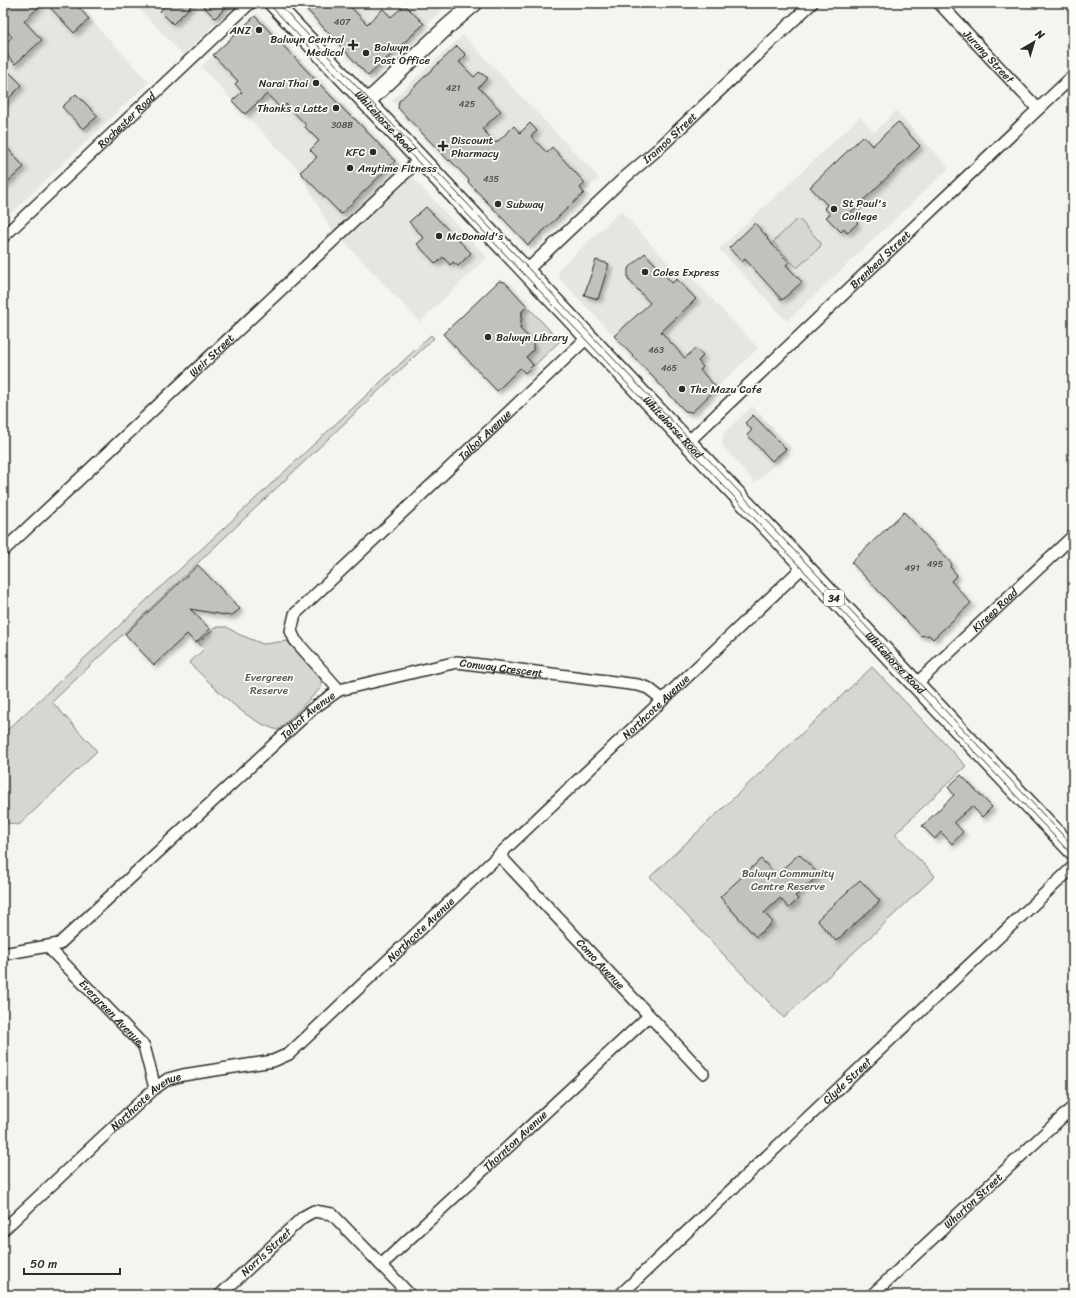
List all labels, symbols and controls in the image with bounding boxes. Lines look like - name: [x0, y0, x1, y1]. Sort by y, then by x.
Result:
- house number: 407: [334, 14, 351, 30]
- place label: ANZ: [229, 21, 252, 40]
- north arrow: [1014, 22, 1054, 62]
- text: N: [1030, 24, 1049, 45]
- marker: ANZ: [254, 25, 264, 35]
- street label: Jurang Street: [958, 25, 1019, 88]
- place label: Balwyn Central Medical: [270, 30, 345, 62]
- place label: Balwyn Post Office: [374, 38, 430, 70]
- marker: Balwyn Central Medical: [347, 39, 359, 51]
- marker: Balwyn Post Office: [361, 48, 371, 58]
- place label: Narai Thai: [259, 74, 309, 93]
- marker: Narai Thai: [311, 78, 321, 88]
- house number: 421: [446, 80, 460, 96]
- street label: Whitehorse Road: [350, 86, 420, 159]
- street label: Rochester Road: [93, 87, 161, 153]
- house number: 425: [459, 96, 476, 112]
- place label: Thanks a Latte: [257, 99, 328, 118]
- marker: Thanks a Latte: [331, 103, 341, 113]
- street label: Iramoo Street: [638, 108, 702, 169]
- house number: 308B: [331, 117, 353, 133]
- place label: Discount Pharmacy: [451, 131, 499, 163]
- marker: Discount Pharmacy: [438, 141, 448, 151]
- place label: KFC: [346, 143, 365, 162]
- marker: KFC: [368, 147, 378, 157]
- place label: Anytime Fitness: [357, 159, 438, 178]
- marker: Anytime Fitness: [345, 163, 355, 173]
- house number: 435: [483, 171, 500, 187]
- place label: St Paul's College: [842, 194, 887, 226]
- place label: Subway: [506, 195, 544, 214]
- marker: Subway: [493, 199, 503, 209]
- marker: St Paul's College: [829, 204, 839, 214]
- street label: Brenbeal Street: [845, 226, 916, 294]
- place label: McDonald's: [447, 227, 504, 246]
- marker: McDonald's: [434, 231, 444, 241]
- place label: Coles Express: [653, 263, 720, 282]
- marker: Coles Express: [640, 267, 650, 277]
- place label: Balwyn Library: [496, 328, 568, 347]
- street label: Weir Street: [185, 329, 239, 382]
- marker: Balwyn Library: [483, 332, 493, 342]
- house number: 463: [648, 342, 664, 358]
- house number: 465: [661, 360, 678, 376]
- place label: The Mazu Cafe: [690, 380, 762, 399]
- marker: The Mazu Cafe: [677, 384, 687, 394]
- street label: Whitehorse Road: [638, 392, 708, 464]
- street label: Talbot Avenue: [454, 405, 516, 465]
- house number: 495: [927, 556, 944, 572]
- house number: 491: [904, 560, 920, 576]
- street label: Kireep Road: [967, 583, 1023, 637]
- road number: 34: [824, 590, 844, 606]
- street label: Whitehorse Road: [860, 627, 930, 700]
- street label: Conway Crescent: [459, 653, 544, 683]
- park label: Evergreen Reserve: [245, 668, 293, 700]
- street label: Northcote Avenue: [618, 669, 695, 744]
- street label: Talbot Avenue: [276, 686, 340, 744]
- park label: Balwyn Community Centre Reserve: [742, 864, 834, 896]
- street label: Northcote Avenue: [382, 892, 460, 967]
- street label: Como Avenue: [571, 934, 630, 994]
- street label: Evergreen Avenue: [74, 975, 148, 1051]
- street label: Clyde Street: [818, 1053, 876, 1109]
- street label: Northcote Avenue: [106, 1067, 184, 1135]
- street label: Thornton Avenue: [479, 1106, 552, 1176]
- street label: Wharton Street: [939, 1168, 1007, 1234]
- street label: Norris Street: [236, 1223, 297, 1281]
- scale bar: [24, 1250, 120, 1276]
- text: 50 m: [30, 1253, 57, 1275]

